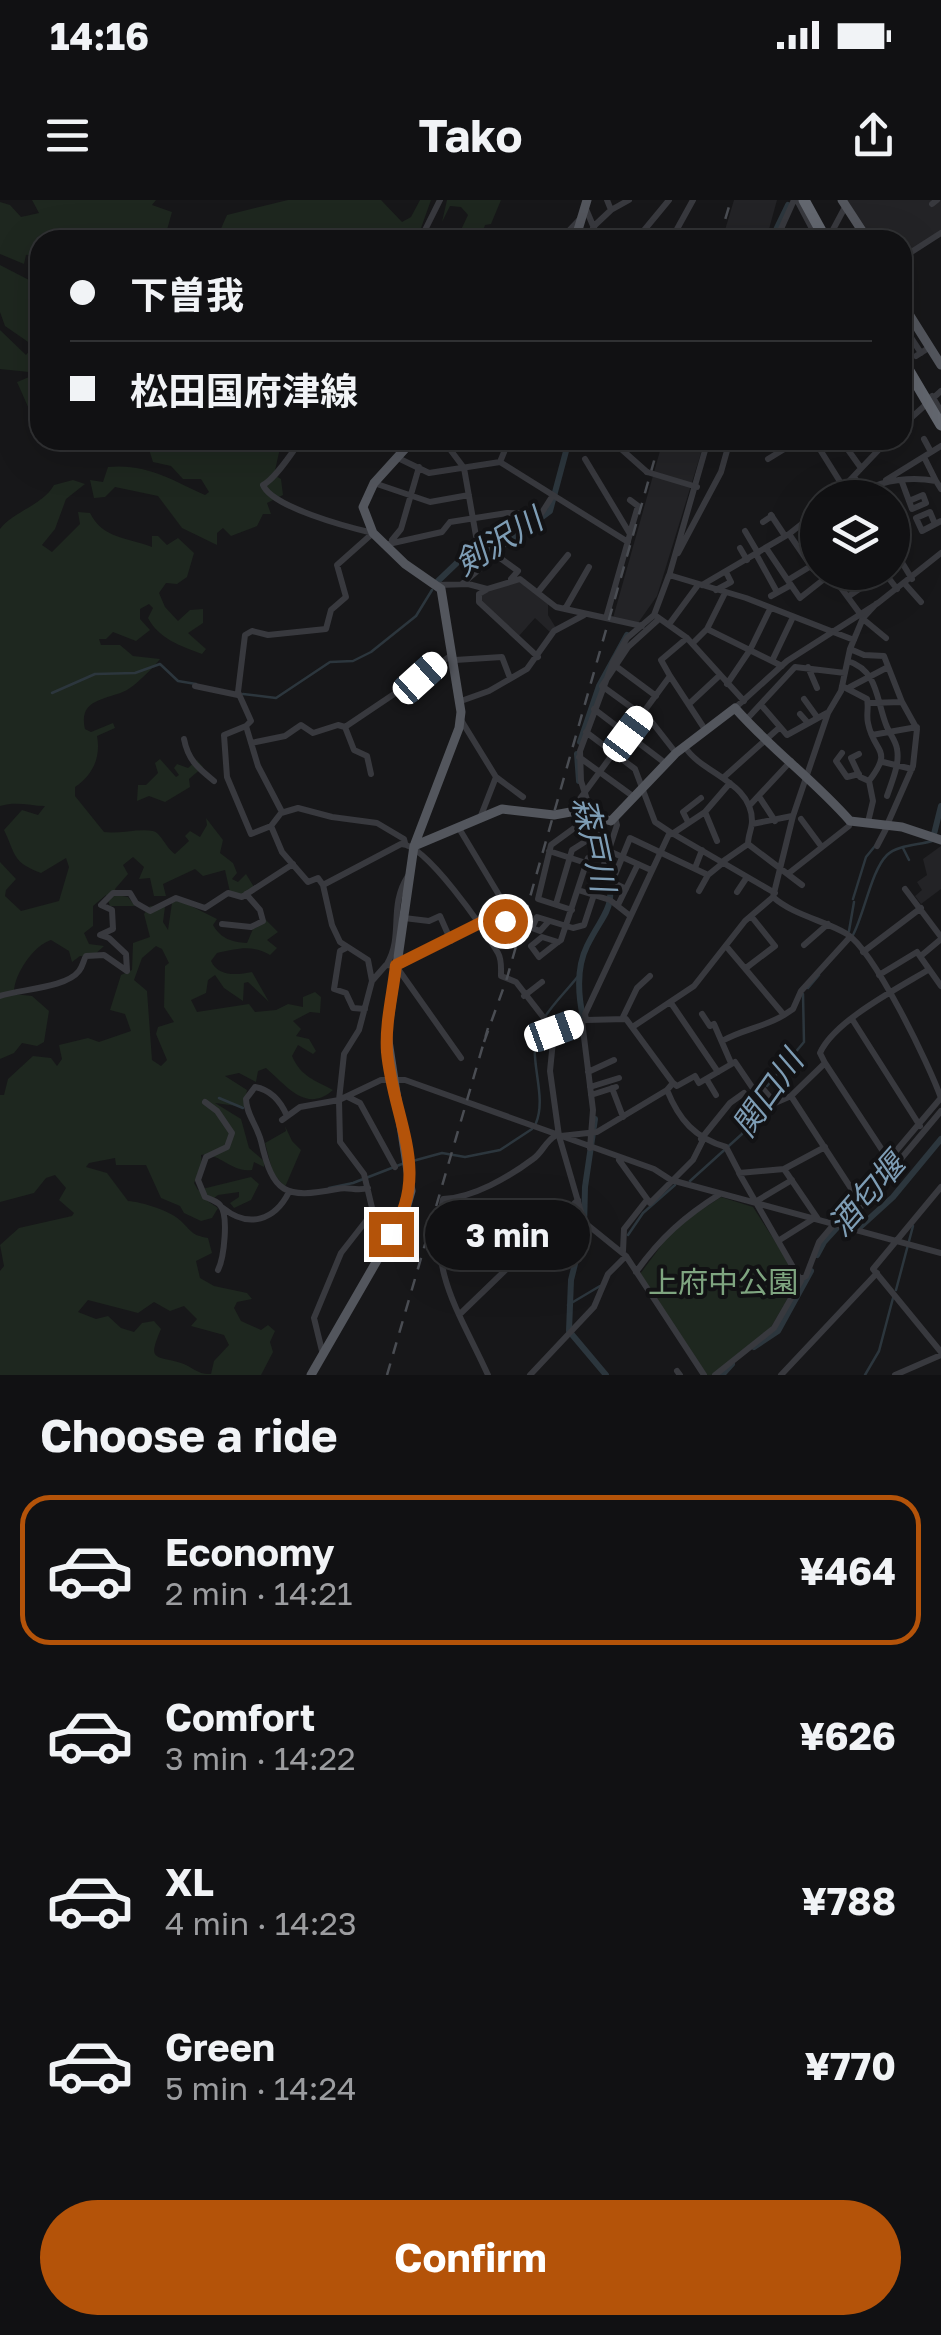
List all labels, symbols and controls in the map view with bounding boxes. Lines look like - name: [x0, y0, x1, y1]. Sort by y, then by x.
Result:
- text: 14:16: [50, 13, 149, 58]
- icon: menu: [40, 108, 95, 163]
- text: Tako: [419, 108, 522, 162]
- icon: share: [846, 108, 901, 163]
- text: 下曽我: [130, 272, 244, 317]
- text: 松田国府津線: [130, 368, 358, 413]
- map controls: [800, 480, 910, 590]
- button: layers: [800, 480, 910, 590]
- water label: 剣沢川: [447, 498, 551, 583]
- car: [388, 647, 452, 709]
- car: [598, 701, 658, 767]
- water label: 森戸川: [566, 793, 624, 898]
- route start: [483, 899, 528, 944]
- car: [521, 1007, 587, 1055]
- water label: 関口川: [724, 1040, 812, 1143]
- water label: 酒匂堰: [820, 1142, 915, 1243]
- callout: 3 min: [426, 1199, 591, 1269]
- route end: [369, 1212, 414, 1257]
- text: 3 min: [466, 1216, 549, 1254]
- park label: 上府中公園: [648, 1264, 798, 1300]
- text: Choose a ride: [40, 1408, 338, 1462]
- icon: car: [45, 1525, 135, 1615]
- text: Economy: [165, 1529, 334, 1574]
- text: ¥464: [799, 1548, 896, 1593]
- text: 2 min · 14:21: [165, 1574, 352, 1612]
- icon: car: [45, 1690, 135, 1780]
- text: Comfort: [165, 1694, 315, 1739]
- text: ¥626: [799, 1713, 896, 1758]
- text: 3 min · 14:22: [165, 1739, 356, 1777]
- icon: car: [45, 1855, 135, 1945]
- text: XL: [165, 1859, 214, 1904]
- text: ¥788: [802, 1878, 896, 1923]
- text: 4 min · 14:23: [165, 1904, 357, 1942]
- icon: car: [45, 2020, 135, 2110]
- text: Green: [165, 2024, 275, 2069]
- text: ¥770: [805, 2043, 896, 2088]
- text: 5 min · 14:24: [165, 2069, 356, 2107]
- button: Confirm: [40, 2200, 901, 2315]

